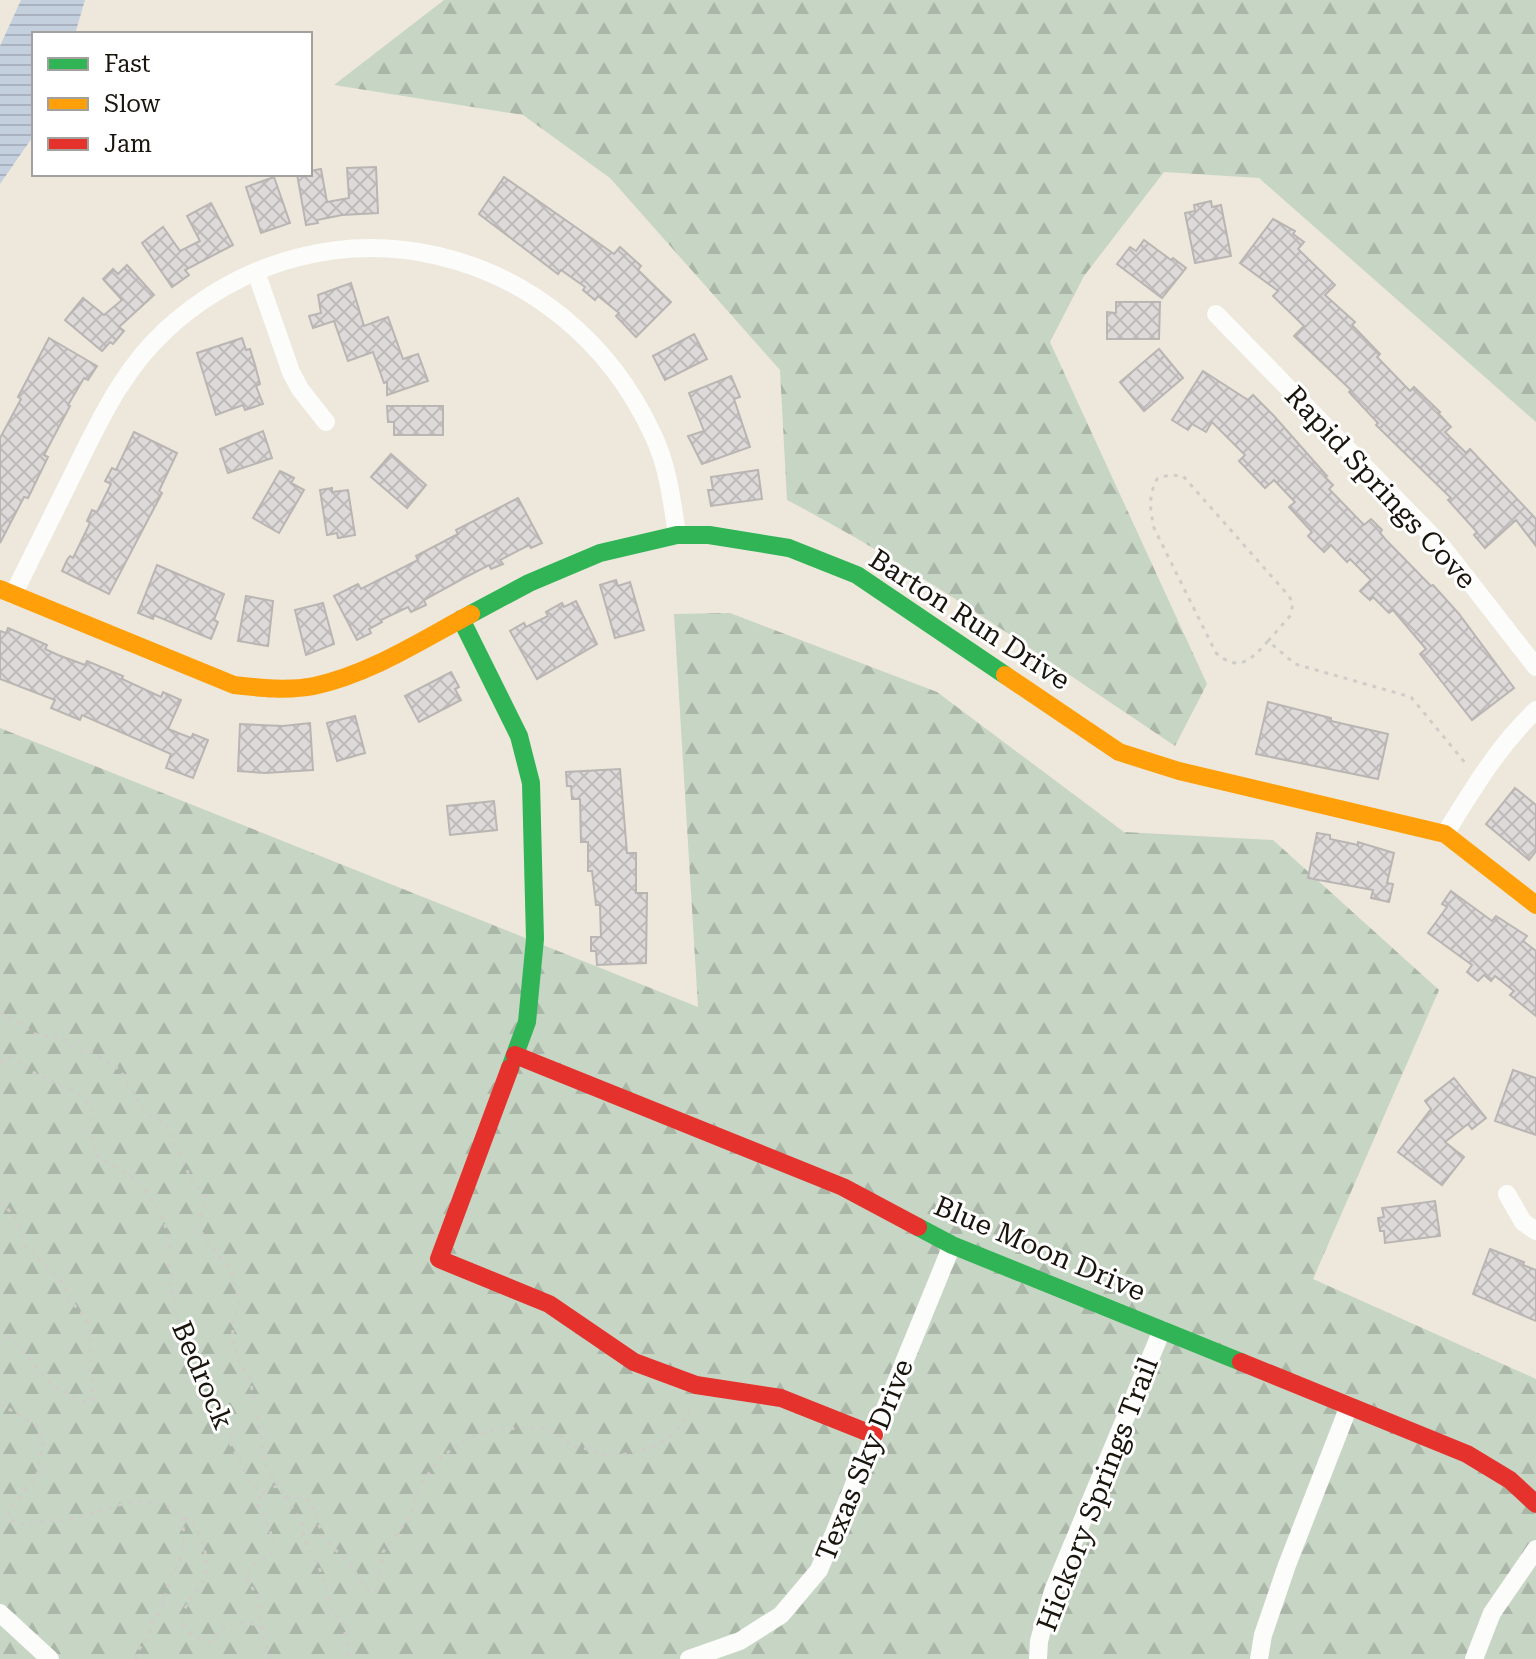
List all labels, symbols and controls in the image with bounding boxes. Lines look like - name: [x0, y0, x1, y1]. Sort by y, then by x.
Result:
- legend: [32, 32, 312, 176]
- text: Fast: [104, 50, 151, 78]
- text: Slow: [104, 90, 161, 118]
- text: Jam: [104, 130, 152, 158]
- street label: Rapid Springs Cove: [1278, 379, 1483, 595]
- street label: Barton Run Drive: [863, 542, 1076, 697]
- street label: Blue Moon Drive: [929, 1189, 1150, 1308]
- street label: Bedrock: [165, 1316, 240, 1434]
- street label: Hickory Springs Trail: [1030, 1352, 1165, 1636]
- street label: Texas Sky Drive: [809, 1354, 920, 1566]

